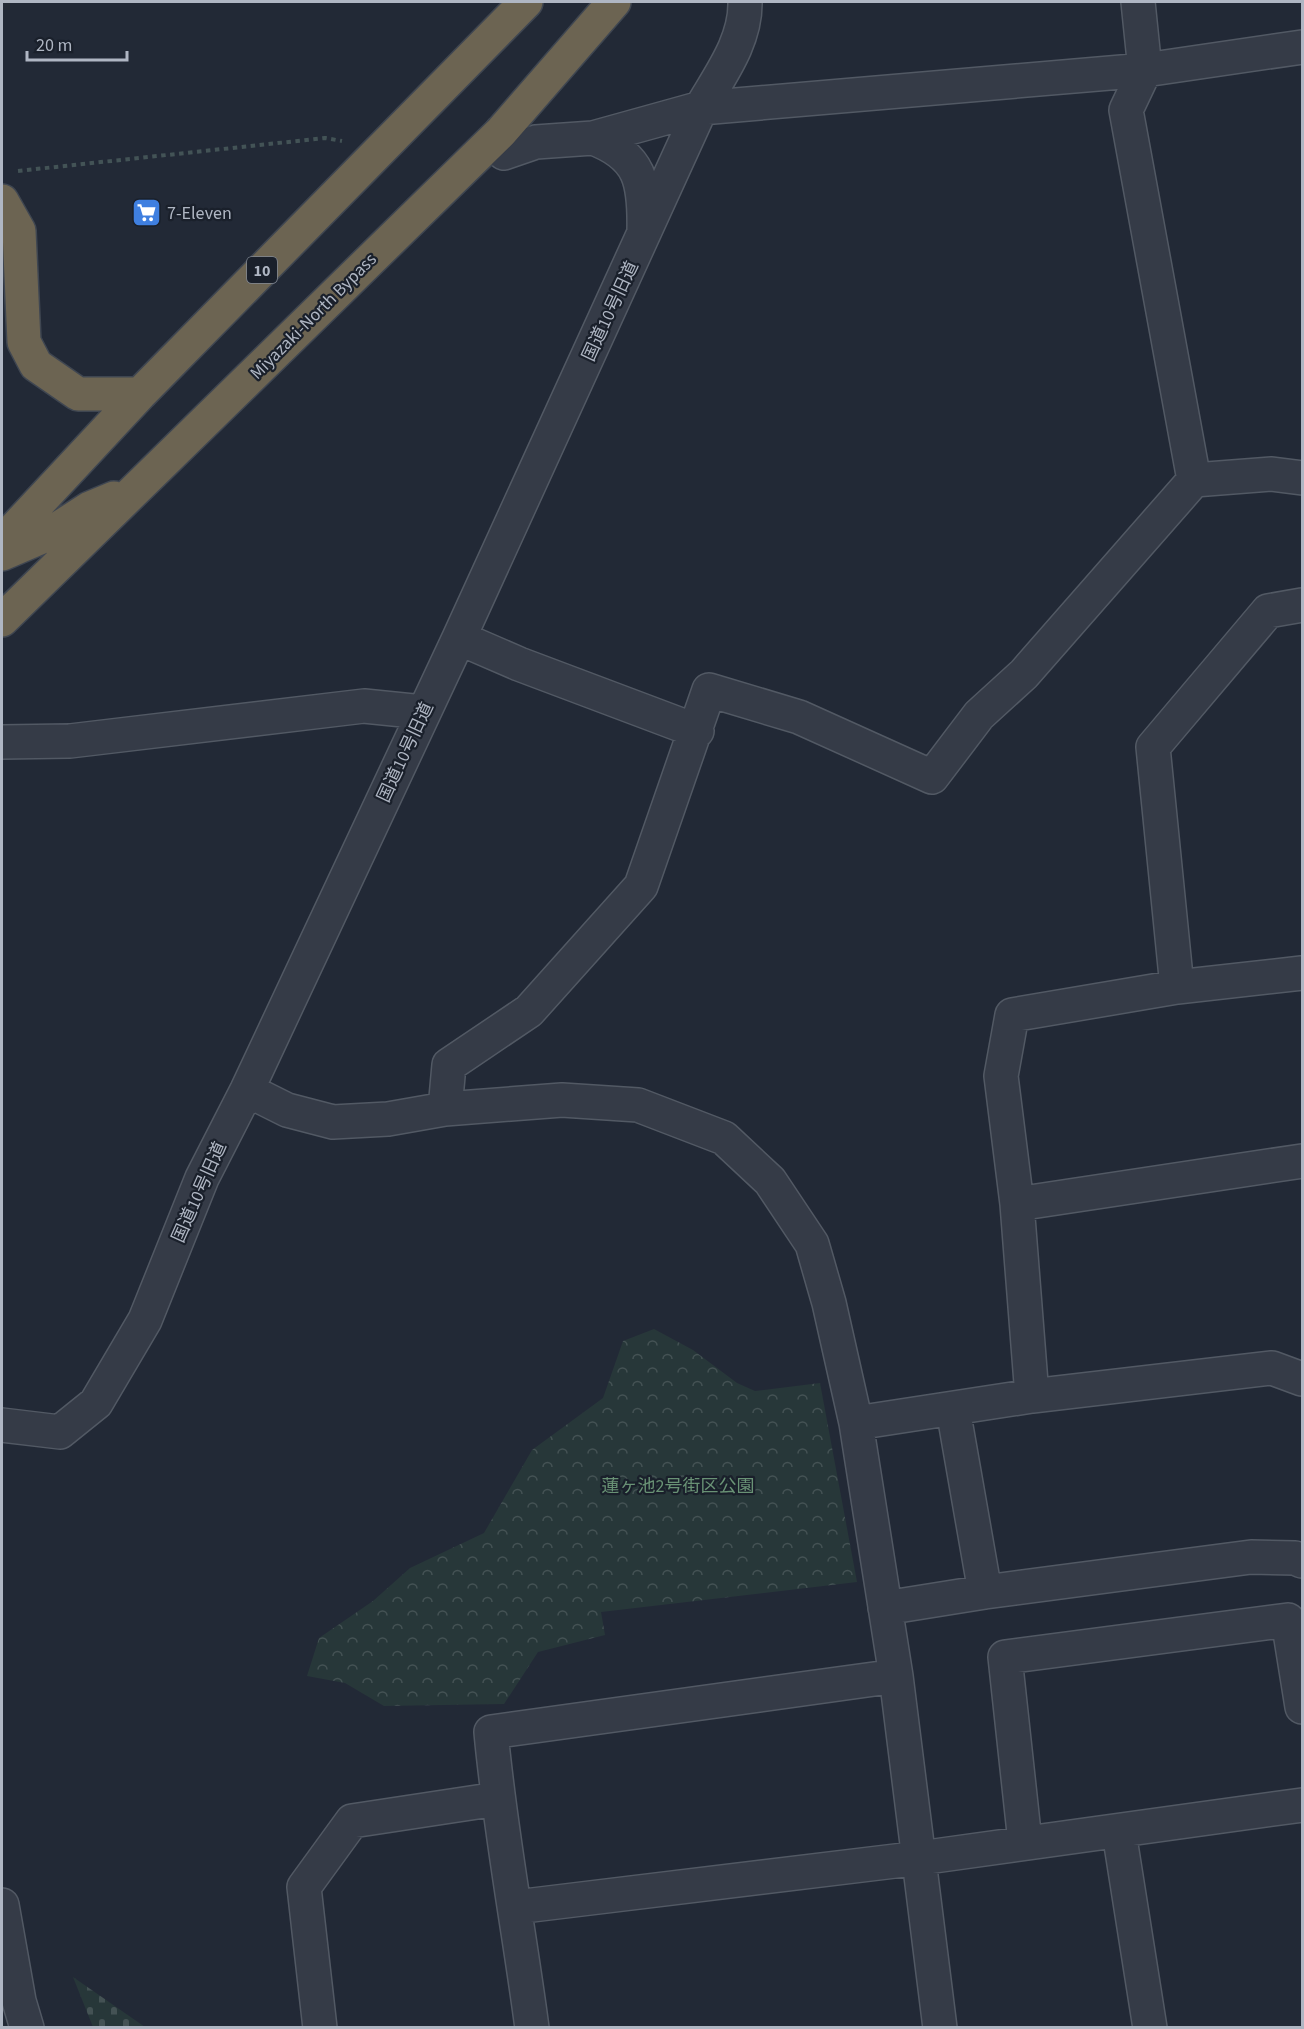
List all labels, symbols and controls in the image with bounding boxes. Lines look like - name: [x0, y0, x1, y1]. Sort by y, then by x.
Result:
- scale bar: [27, 24, 128, 62]
- text: 20 m: [36, 33, 72, 58]
- supermarket icon: 7-Eleven: [130, 197, 162, 229]
- place label: 7-Eleven: [167, 201, 232, 226]
- street label: Miyazaki-North Bypass: [245, 248, 382, 385]
- road number: 10: [247, 257, 277, 283]
- street label: 国道10号旧道: [576, 257, 645, 365]
- street label: 国道10号旧道: [371, 698, 440, 806]
- street label: 国道10号旧道: [166, 1138, 233, 1247]
- park label: 蓮ヶ池2号街区公園: [602, 1474, 754, 1499]

